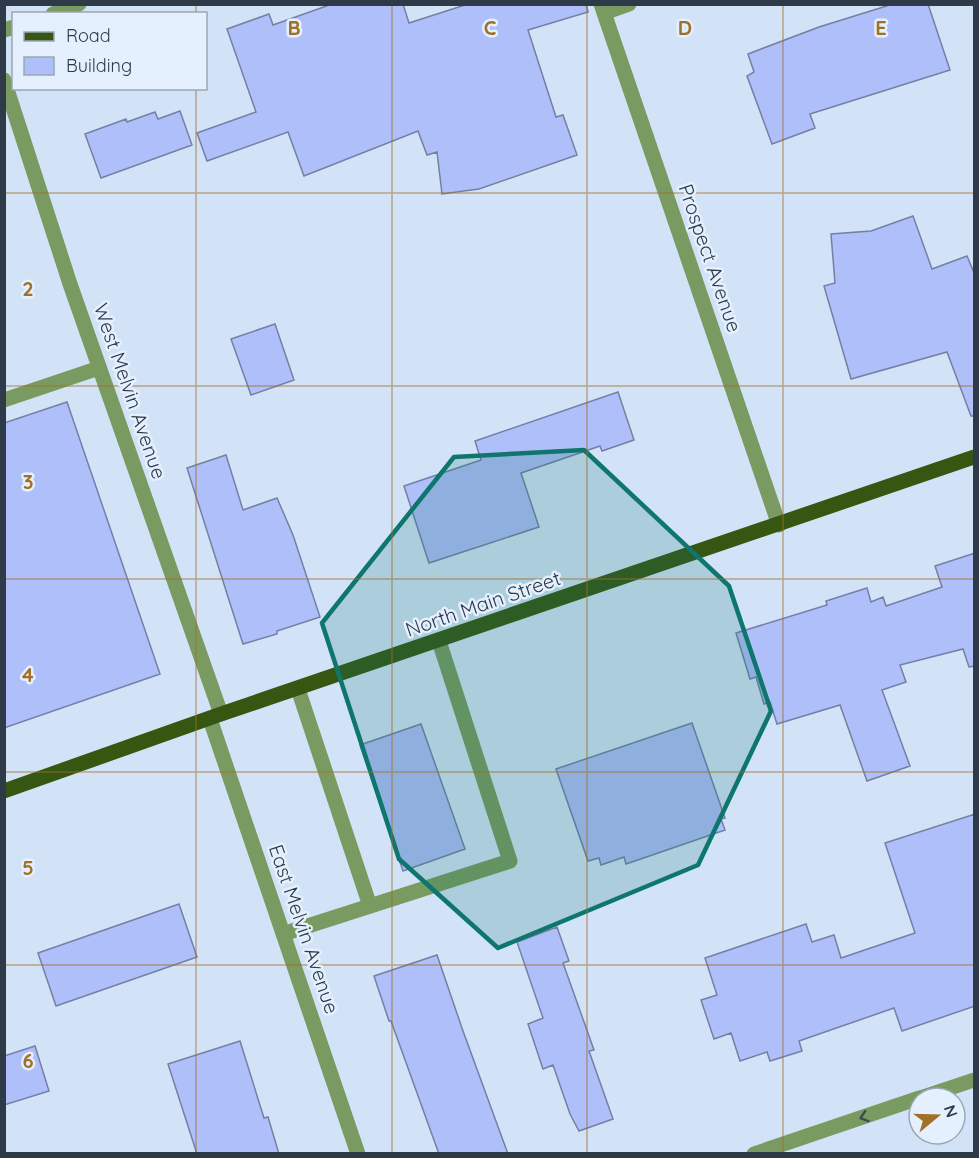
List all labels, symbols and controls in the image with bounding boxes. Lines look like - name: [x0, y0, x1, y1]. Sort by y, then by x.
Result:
- legend: [12, 12, 207, 90]
- text: B: [287, 15, 301, 40]
- text: C: [484, 15, 497, 40]
- text: D: [678, 15, 692, 40]
- text: E: [875, 15, 887, 40]
- text: Road: [66, 24, 111, 47]
- text: Building: [66, 54, 132, 77]
- street label: Prospect Avenue: [673, 180, 748, 335]
- text: 2: [22, 276, 34, 301]
- street label: West Melvin Avenue: [89, 300, 172, 482]
- text: 3: [23, 469, 33, 494]
- street label: North Main Street: [402, 565, 564, 642]
- text: 4: [22, 662, 34, 687]
- street label: East Melvin Avenue: [264, 841, 345, 1017]
- text: 5: [22, 855, 34, 880]
- text: 6: [22, 1048, 34, 1073]
- north arrow: [907, 1086, 967, 1146]
- text: N: [940, 1102, 963, 1120]
- one-way arrow: [859, 1110, 869, 1122]

